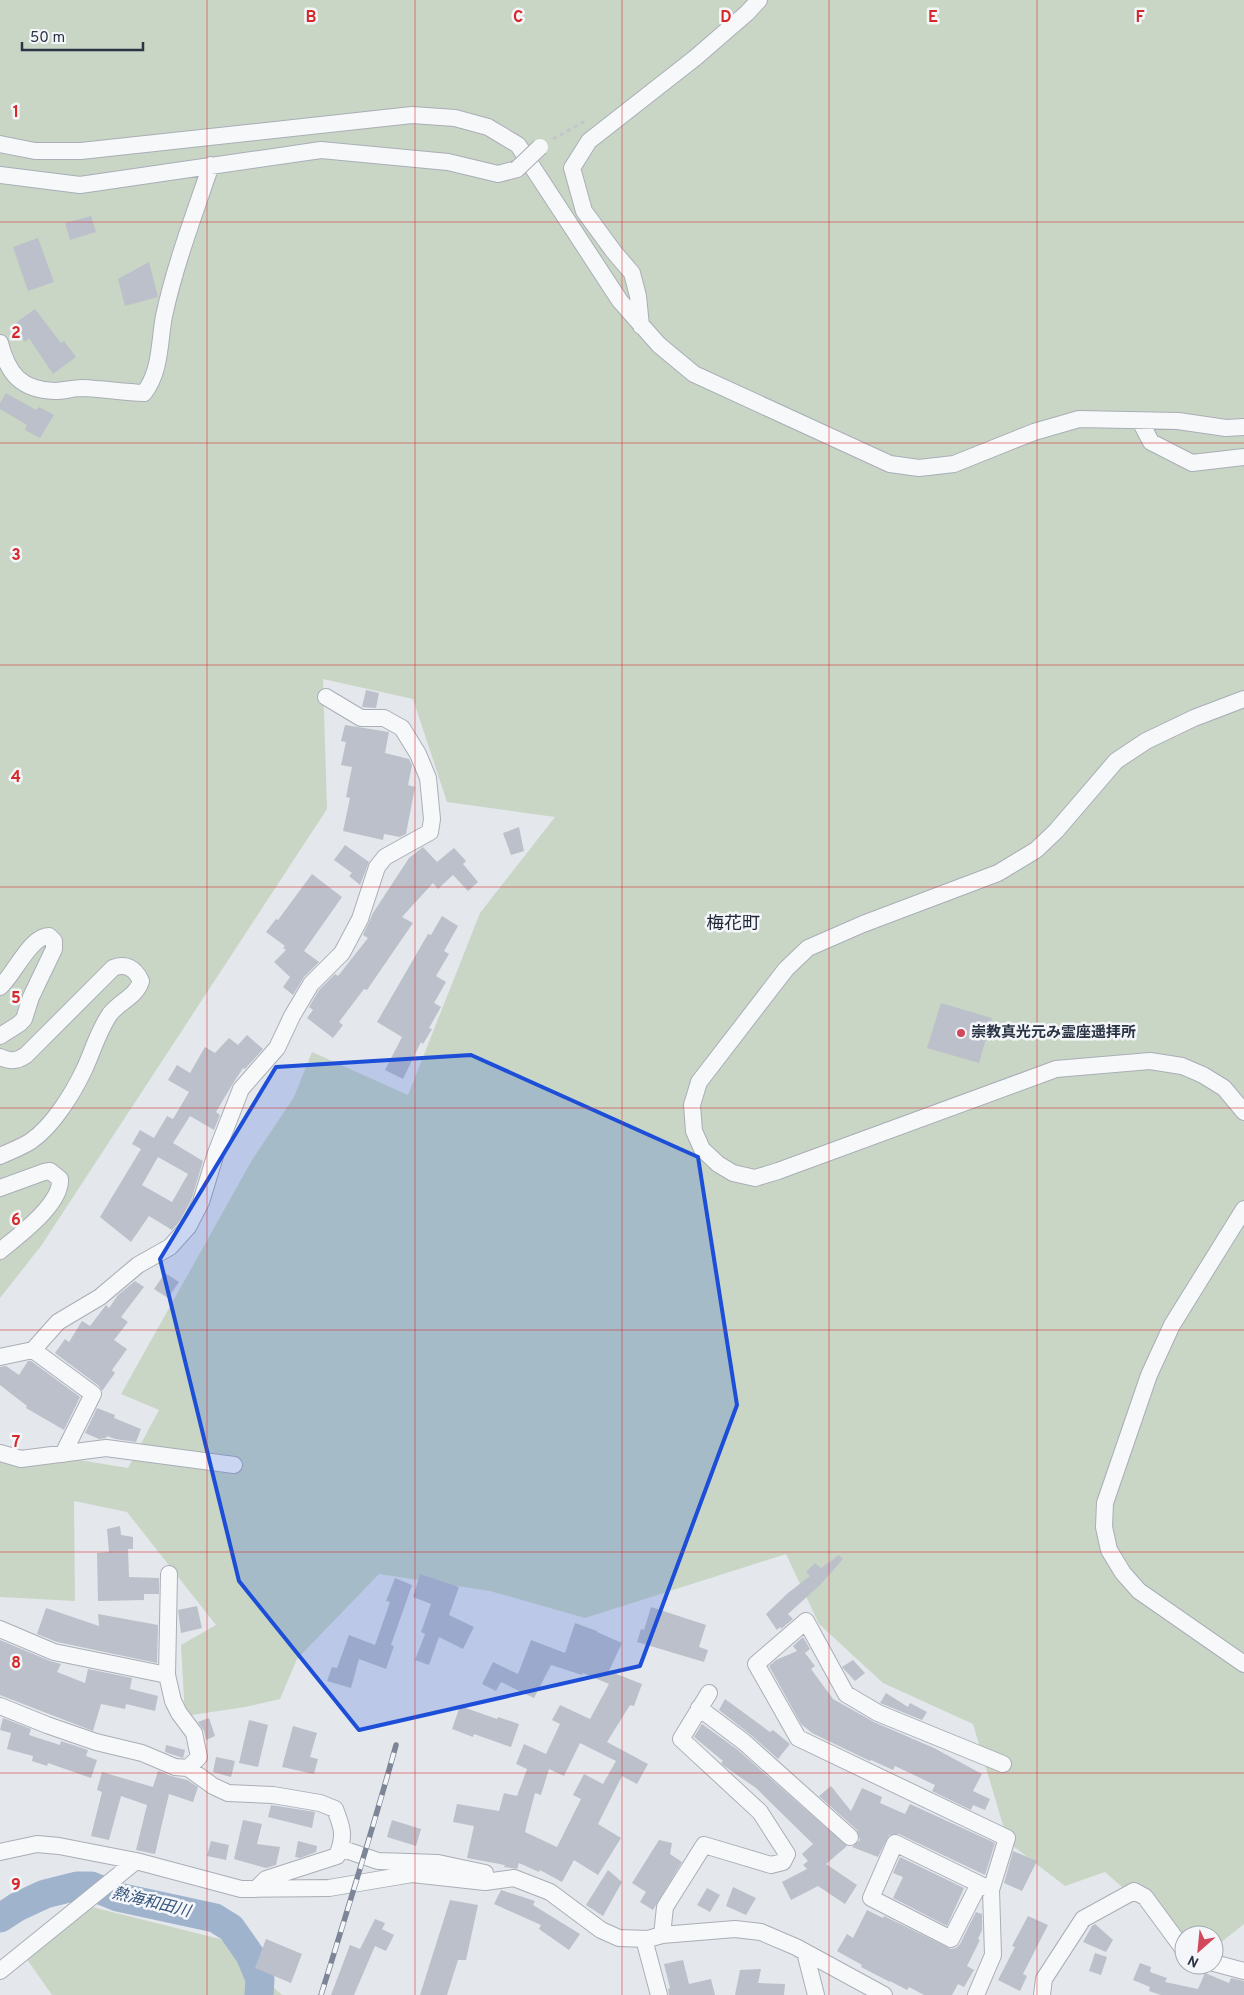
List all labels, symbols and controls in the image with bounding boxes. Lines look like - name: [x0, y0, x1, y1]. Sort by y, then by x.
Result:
- text: B: [305, 8, 317, 28]
- text: C: [513, 8, 523, 28]
- text: D: [720, 8, 732, 28]
- text: E: [928, 8, 938, 28]
- text: F: [1135, 8, 1145, 28]
- scale bar: [22, 20, 144, 52]
- text: 50 m: [30, 29, 65, 48]
- text: 1: [13, 103, 19, 123]
- text: 2: [11, 324, 21, 344]
- text: 3: [11, 546, 21, 566]
- text: 4: [11, 768, 21, 788]
- district label: 梅花町: [706, 913, 760, 936]
- text: 5: [11, 989, 21, 1009]
- place label: 崇教真光元み霊座遥拝所: [971, 1024, 1136, 1043]
- marker: 崇教真光元み霊座遥拝所: [955, 1027, 967, 1039]
- text: 6: [11, 1211, 21, 1231]
- text: 7: [12, 1433, 20, 1453]
- text: 8: [11, 1654, 21, 1674]
- text: 9: [11, 1876, 21, 1896]
- water label: 熱海和田川: [110, 1884, 194, 1923]
- north arrow: [1174, 1925, 1224, 1975]
- text: N: [1185, 1950, 1202, 1970]

